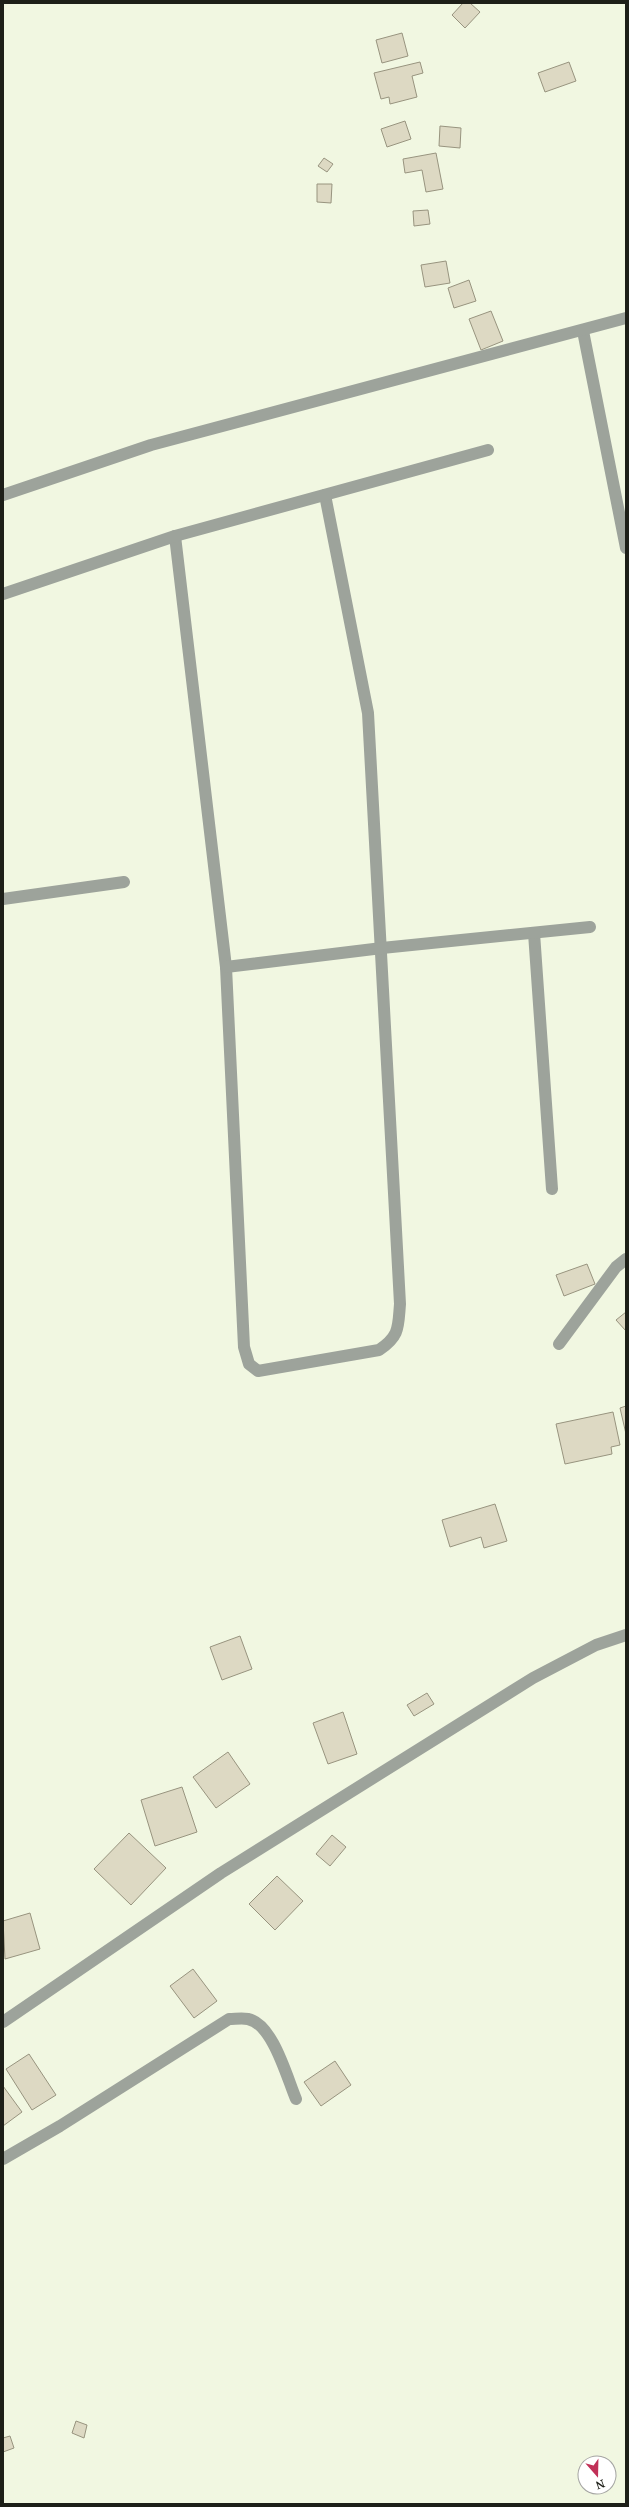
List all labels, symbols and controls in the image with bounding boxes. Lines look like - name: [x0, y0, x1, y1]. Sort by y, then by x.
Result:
- north arrow: [577, 2455, 617, 2495]
- text: N: [594, 2476, 607, 2494]

